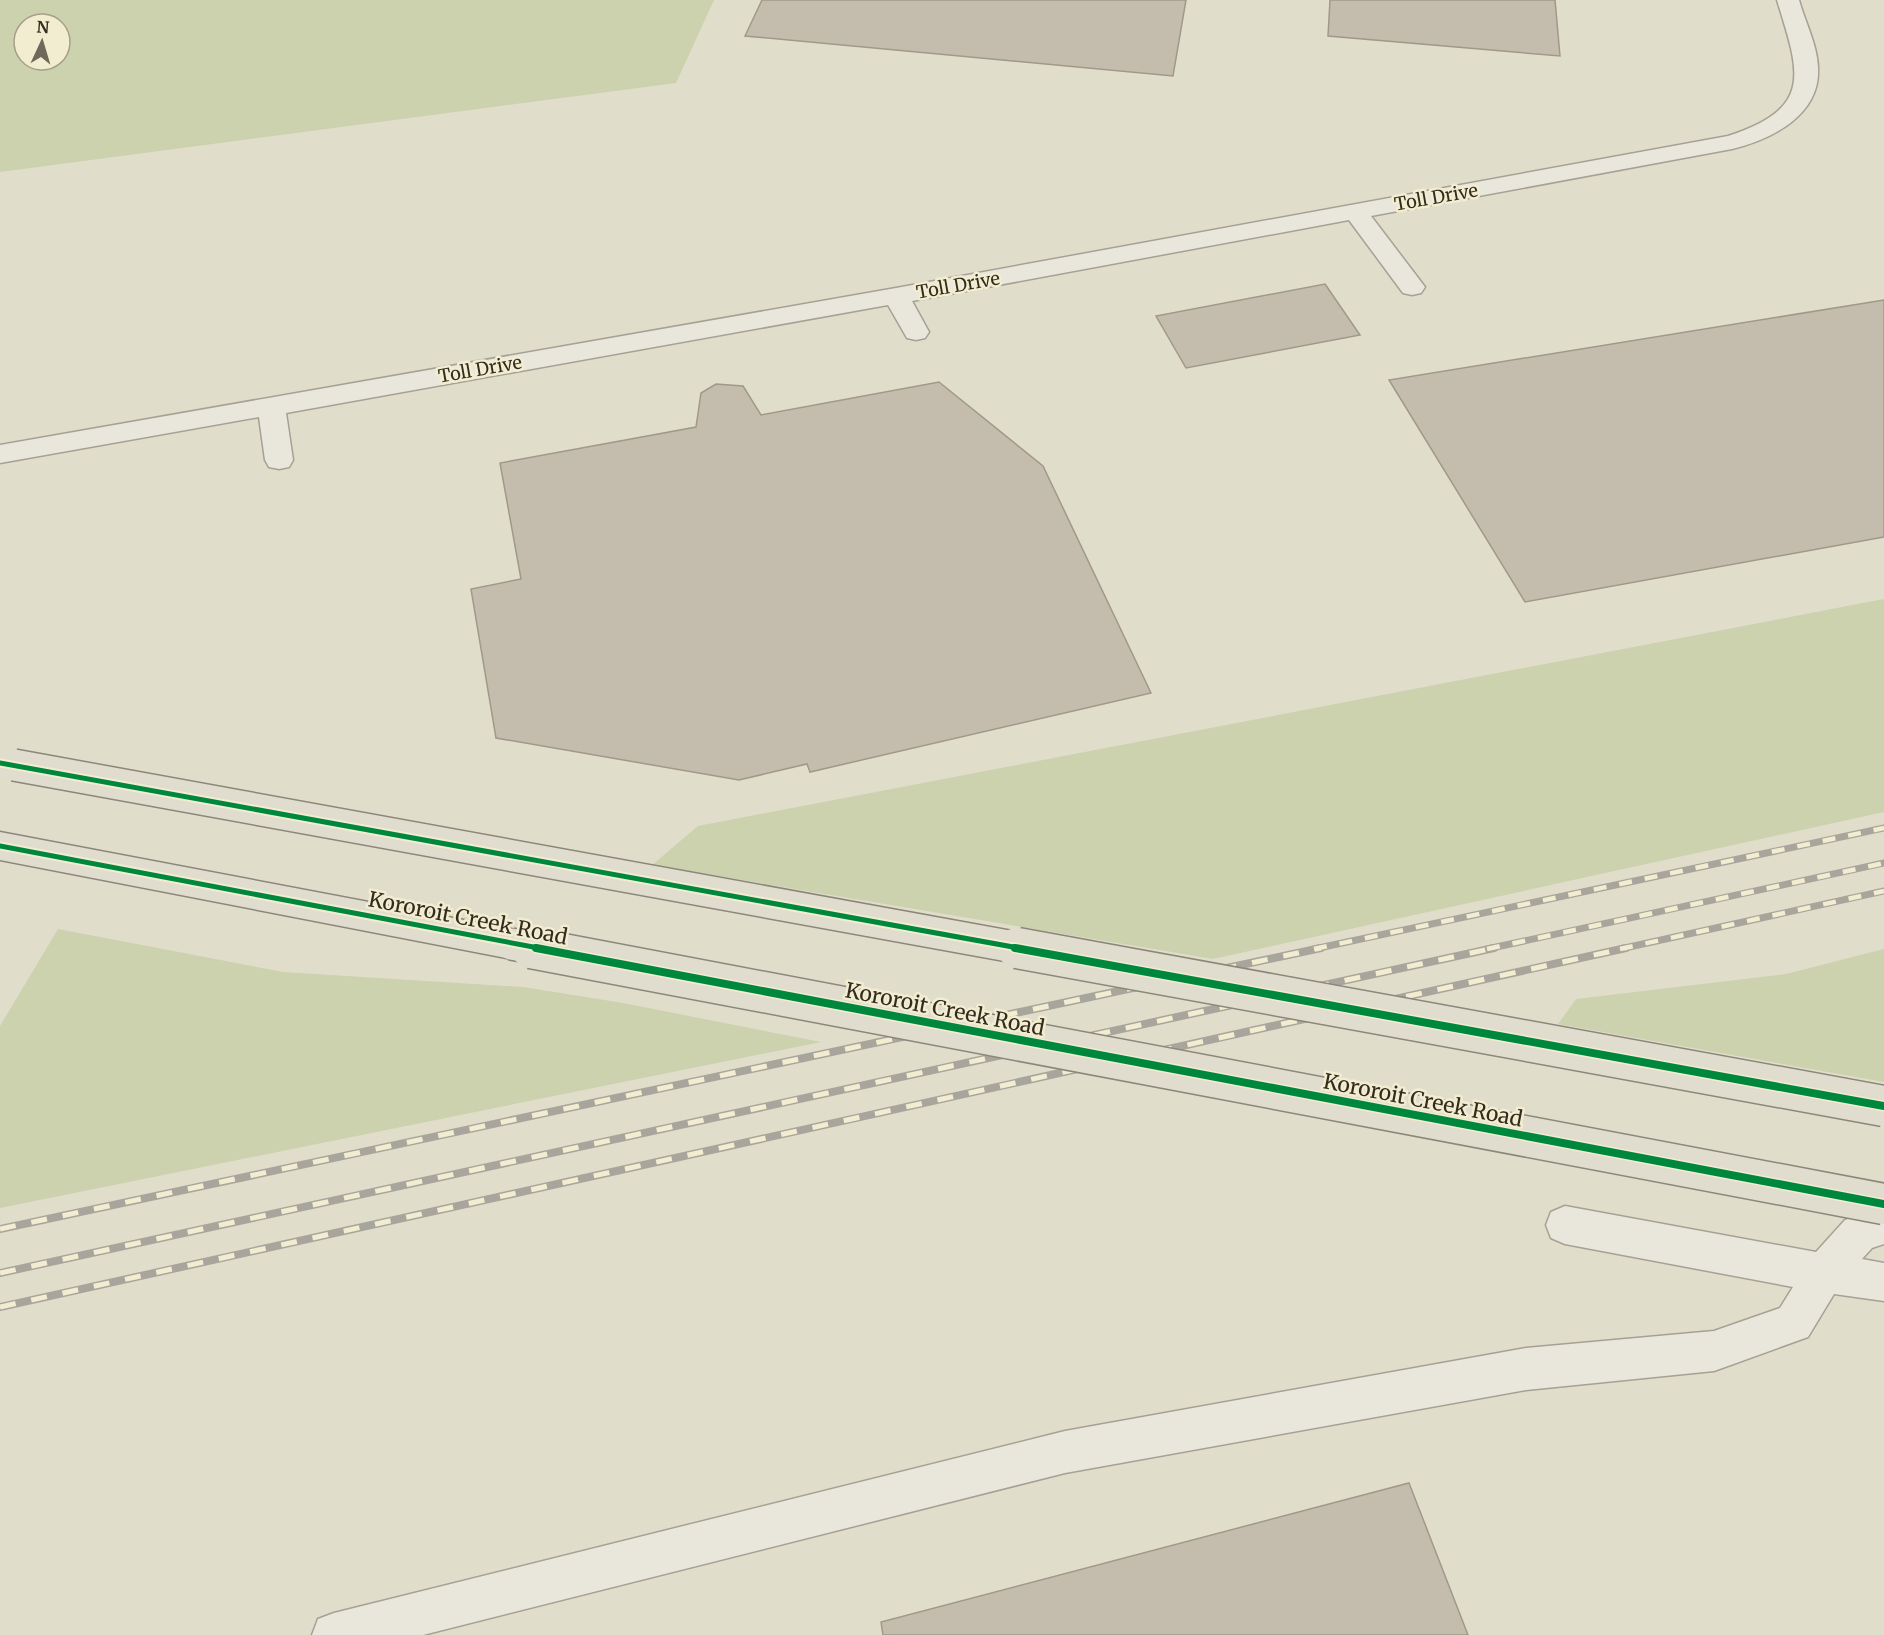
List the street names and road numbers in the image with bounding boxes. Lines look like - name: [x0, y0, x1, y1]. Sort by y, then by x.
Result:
- street label: Toll Drive: [1392, 178, 1480, 216]
- street label: Toll Drive: [914, 266, 1002, 304]
- street label: Toll Drive: [436, 350, 524, 388]
- street label: Kororoit Creek Road: [366, 885, 570, 951]
- street label: Kororoit Creek Road: [843, 976, 1047, 1042]
- street label: Kororoit Creek Road: [1321, 1067, 1525, 1133]

